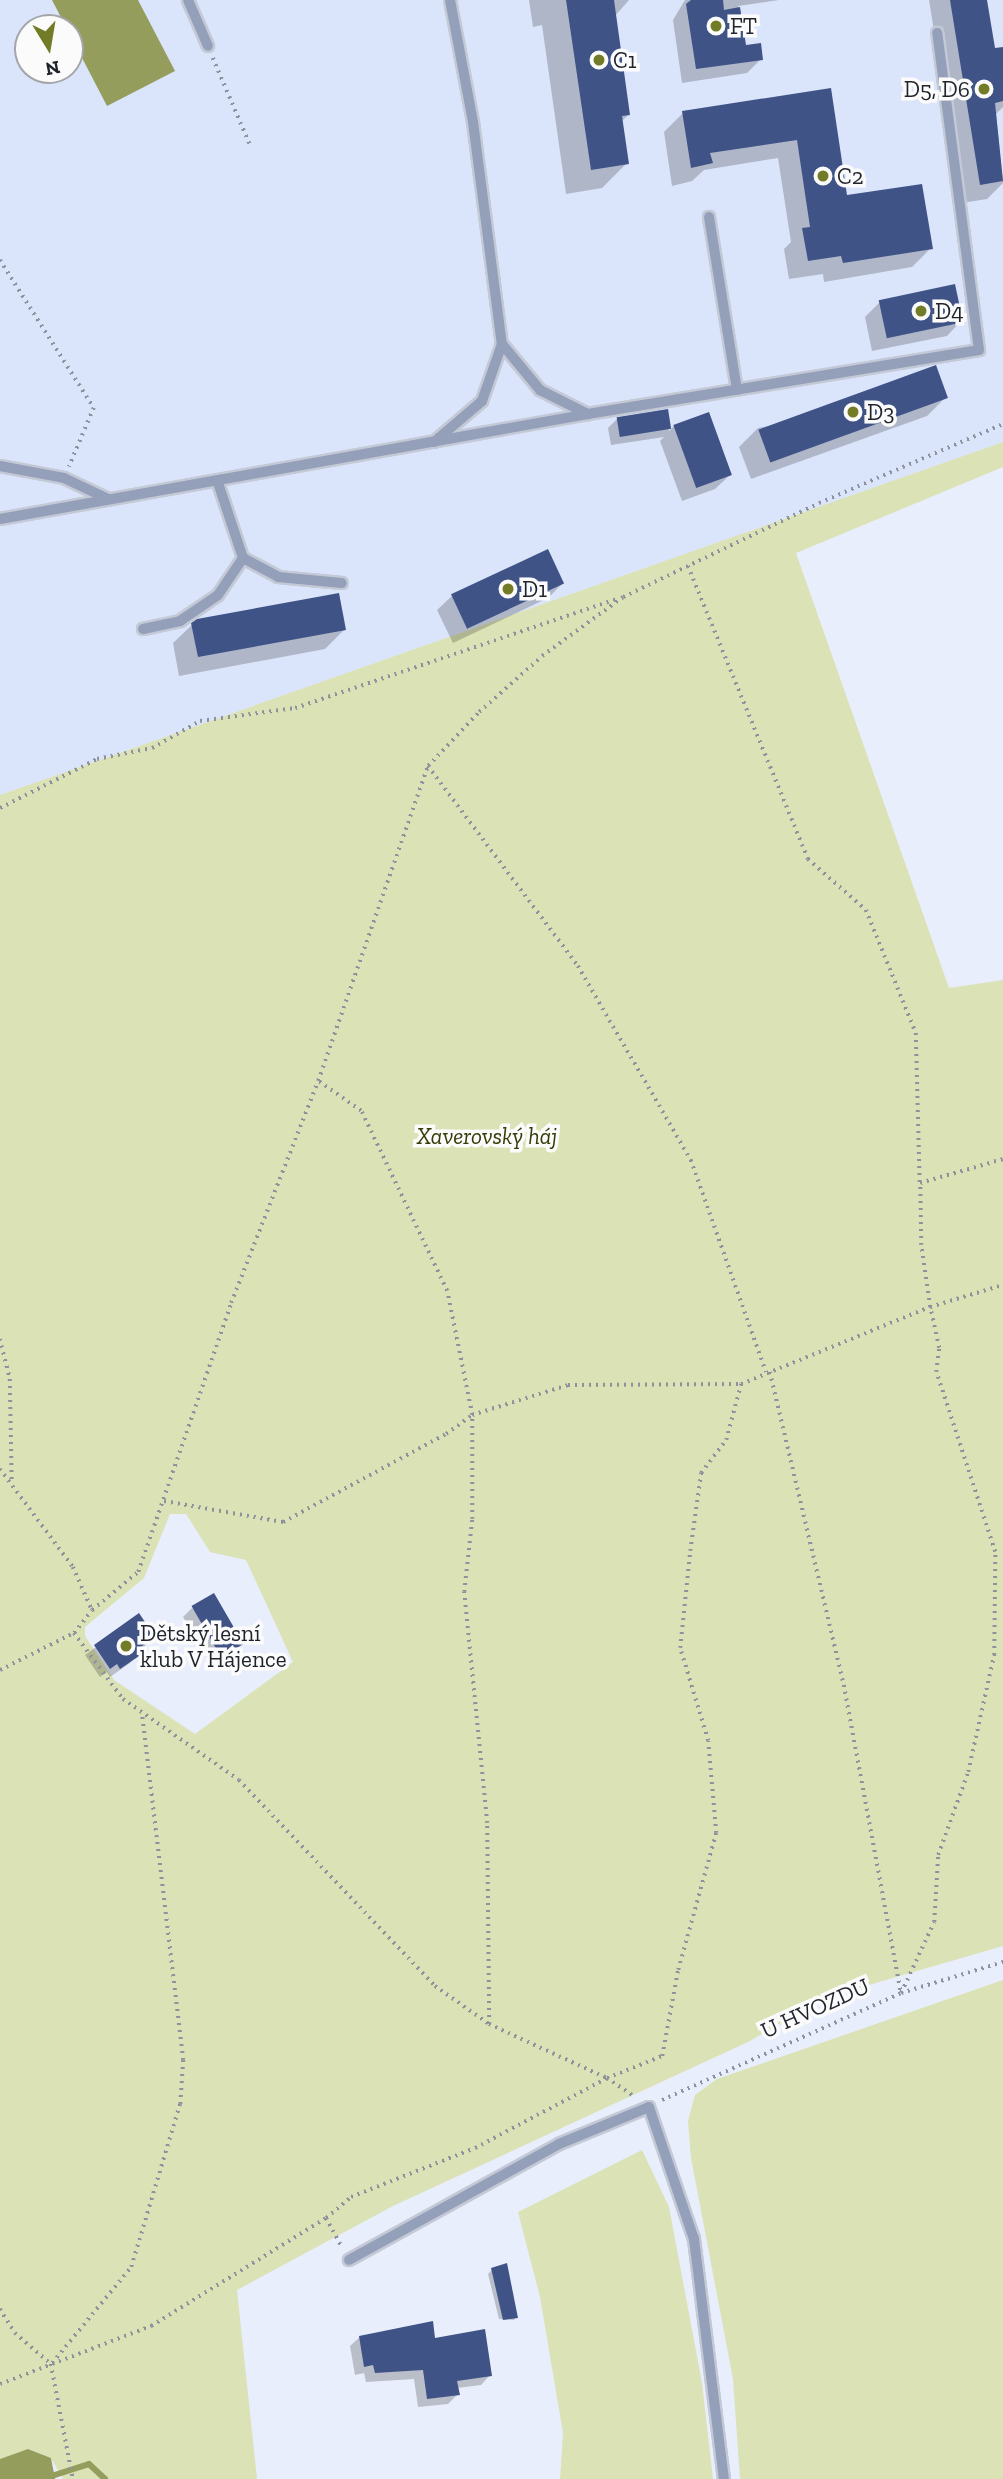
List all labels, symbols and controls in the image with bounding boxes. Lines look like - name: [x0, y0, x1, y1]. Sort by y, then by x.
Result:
- place label: FT: [730, 12, 757, 40]
- north arrow: [14, 14, 84, 84]
- marker: FT: [708, 18, 724, 34]
- place label: C1: [613, 46, 637, 74]
- marker: C1: [591, 52, 607, 68]
- text: N: [43, 55, 62, 81]
- place label: D5, D6: [904, 75, 970, 103]
- marker: D5, D6: [976, 81, 992, 97]
- place label: C2: [837, 162, 864, 190]
- marker: C2: [815, 168, 831, 184]
- place label: D4: [935, 297, 964, 325]
- marker: D4: [913, 303, 929, 319]
- place label: D3: [867, 398, 894, 426]
- marker: D3: [845, 404, 861, 420]
- place label: D1: [522, 575, 547, 603]
- marker: D1: [500, 581, 516, 597]
- park label: Xaverovský háj: [417, 1122, 557, 1150]
- place label: Dětský lesní klub V Hájence: [140, 1619, 288, 1673]
- marker: Dětský lesní klub V Hájence: [118, 1638, 134, 1654]
- street label: U HVOZDU: [756, 1972, 874, 2044]

